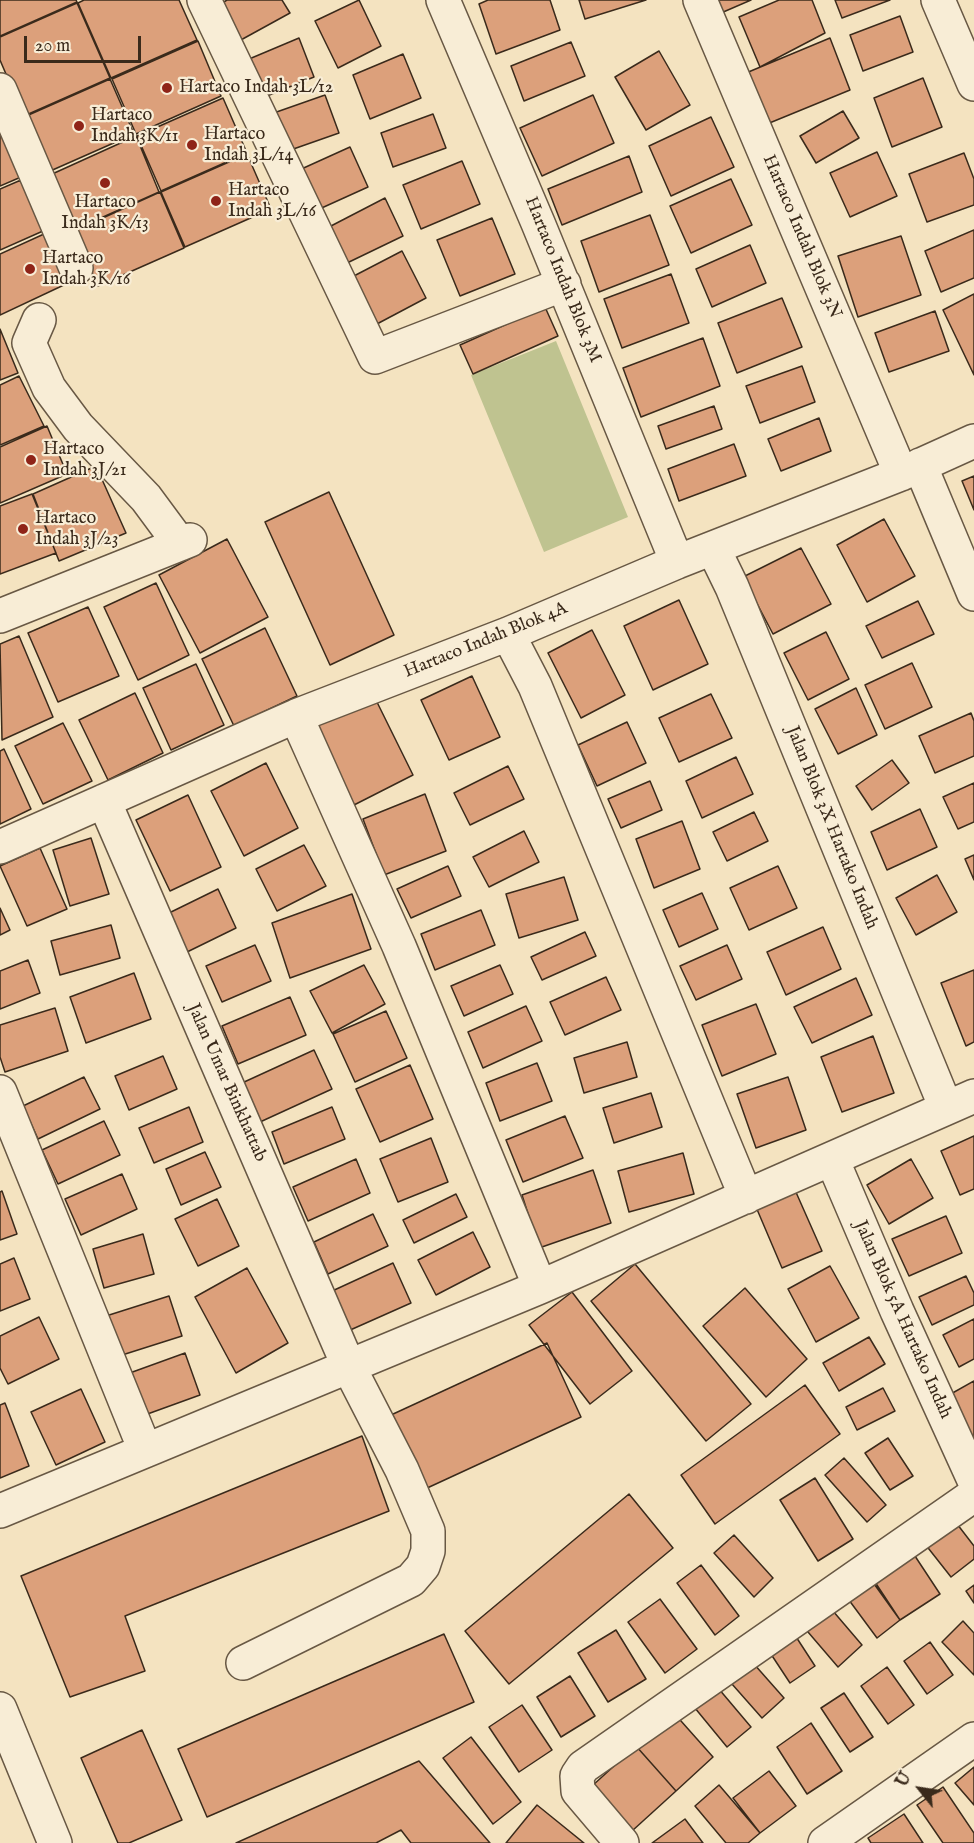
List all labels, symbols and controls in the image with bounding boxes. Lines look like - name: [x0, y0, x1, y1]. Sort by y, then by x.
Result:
- scale bar: [27, 24, 144, 62]
- text: 20 m: [35, 35, 70, 58]
- place label: Hartaco Indah 3L/12: [179, 77, 333, 99]
- marker: Hartaco Indah 3L/12: [160, 81, 174, 95]
- place label: Hartaco Indah 3K/11: [91, 105, 179, 148]
- marker: Hartaco Indah 3K/11: [72, 119, 86, 133]
- place label: Hartaco Indah 3L/14: [204, 124, 293, 166]
- marker: Hartaco Indah 3L/14: [185, 138, 199, 152]
- street label: Hartaco Indah Blok 3N: [757, 152, 845, 322]
- marker: Hartaco Indah 3K/13: [98, 176, 112, 190]
- place label: Hartaco Indah 3L/16: [228, 180, 316, 222]
- place label: Hartaco Indah 3K/13: [61, 192, 149, 234]
- marker: Hartaco Indah 3L/16: [209, 194, 223, 208]
- street label: Hartaco Indah Blok 3M: [519, 194, 605, 366]
- place label: Hartaco Indah 3K/16: [42, 248, 130, 290]
- marker: Hartaco Indah 3K/16: [23, 262, 37, 276]
- place label: Hartaco Indah 3J/21: [43, 439, 126, 482]
- marker: Hartaco Indah 3J/21: [24, 453, 38, 467]
- place label: Hartaco Indah 3J/23: [35, 508, 118, 550]
- marker: Hartaco Indah 3J/23: [16, 522, 30, 536]
- street label: Hartaco Indah Blok 4A: [401, 598, 571, 684]
- street label: Jalan Blok 3X Hartako Indah: [780, 723, 882, 933]
- street label: Jalan Umar Binkhattab: [181, 1001, 271, 1165]
- street label: Jalan Blok 5A Hartako Indah: [848, 1218, 956, 1422]
- north arrow: [890, 1759, 950, 1819]
- text: U: [892, 1769, 916, 1791]

